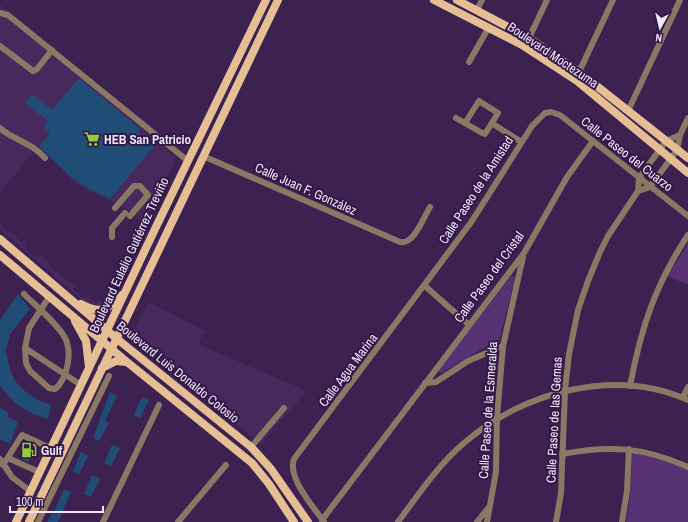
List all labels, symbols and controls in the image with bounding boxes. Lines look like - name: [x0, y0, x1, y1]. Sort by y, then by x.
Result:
- north arrow: [640, 8, 680, 48]
- street label: Boulevard Moctezuma: [504, 18, 602, 92]
- text: N: [654, 31, 663, 45]
- street label: Calle Paseo del Cuarzo: [578, 113, 676, 195]
- supermarket icon: HEB San Patricio: [83, 130, 101, 148]
- place label: HEB San Patricio: [104, 131, 191, 148]
- street label: Calle Paseo de la Amistad: [435, 133, 517, 247]
- street label: Calle Juan F. González: [252, 159, 360, 219]
- street label: Boulevard Eulalio Gutiérrez Treviño: [85, 175, 173, 335]
- street label: Calle Paseo del Cristal: [450, 228, 528, 326]
- street label: Boulevard Luis Donaldo Colosio: [113, 317, 243, 427]
- street label: Calle Agua Marina: [315, 330, 381, 410]
- street label: Calle Paseo de la Esmeralda: [475, 341, 501, 479]
- street label: Calle Paseo de las Gemas: [542, 357, 566, 483]
- fuel station icon: Gulf: [20, 441, 38, 459]
- place label: Gulf: [41, 442, 63, 459]
- scale bar: [10, 488, 103, 514]
- text: 100 m: [16, 494, 43, 510]

